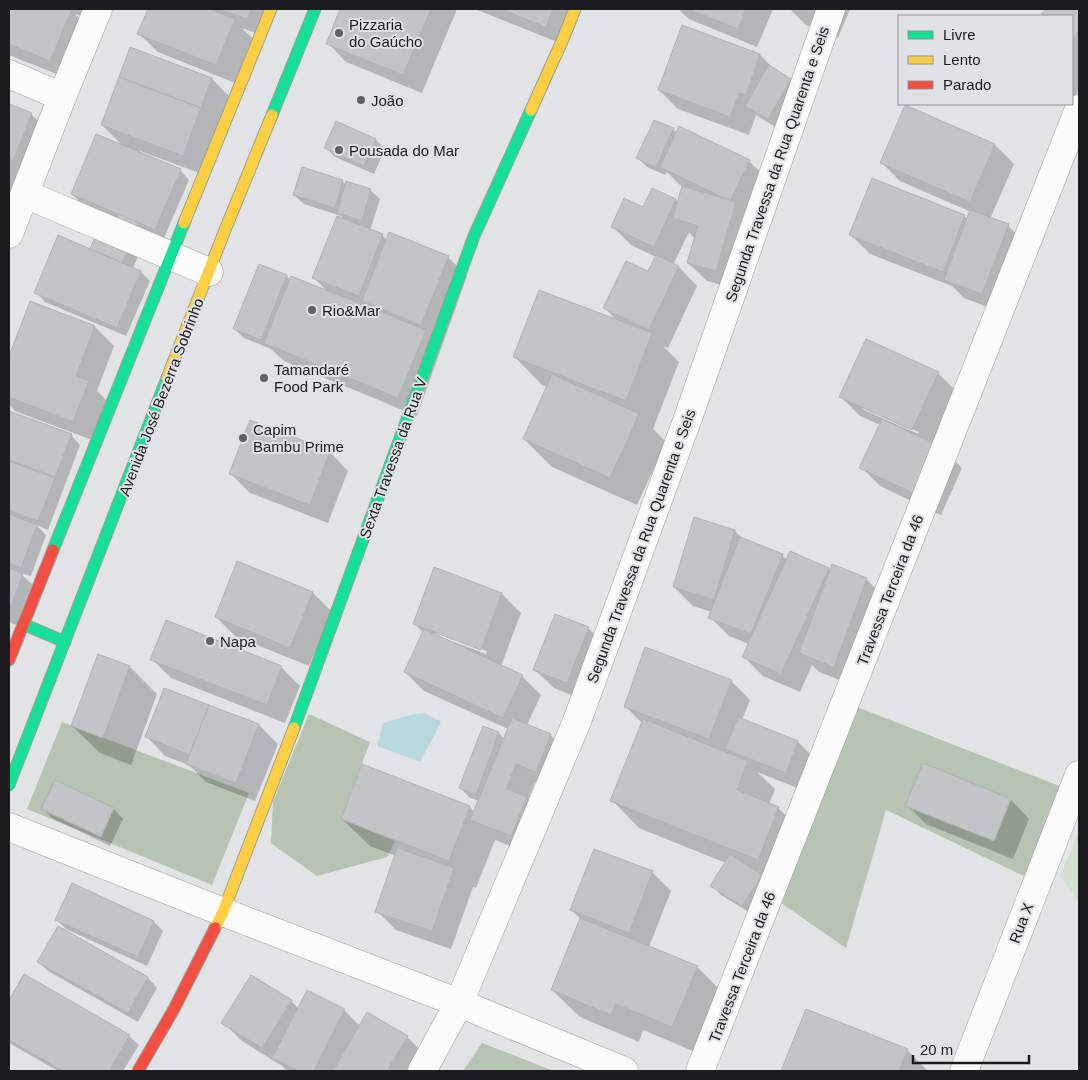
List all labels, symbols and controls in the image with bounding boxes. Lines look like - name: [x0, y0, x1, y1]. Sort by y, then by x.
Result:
- legend: [898, 15, 1073, 105]
- place label: Pizzaria do Gaúcho: [349, 16, 422, 50]
- street label: Segunda Travessa da Rua Quarenta e Seis: [722, 24, 832, 304]
- text: Livre: [943, 26, 976, 43]
- marker: Pizzaria do Gaúcho: [333, 27, 345, 39]
- text: Lento: [943, 51, 981, 68]
- text: Parado: [943, 76, 991, 93]
- place label: João: [371, 92, 404, 109]
- marker: João: [355, 94, 367, 106]
- place label: Pousada do Mar: [349, 142, 459, 159]
- marker: Pousada do Mar: [333, 144, 345, 156]
- street label: Avenida José Bezerra Sobrinho: [115, 296, 207, 498]
- place label: Rio&Mar: [322, 302, 380, 319]
- marker: Rio&Mar: [306, 304, 318, 316]
- place label: Tamandaré Food Park: [274, 361, 349, 395]
- marker: Tamandaré Food Park: [258, 372, 270, 384]
- street label: Sexta Travessa da Rua V: [356, 375, 430, 541]
- street label: Segunda Travessa da Rua Quarenta e Seis: [583, 407, 699, 685]
- place label: Capim Bambu Prime: [253, 421, 344, 455]
- marker: Capim Bambu Prime: [237, 432, 249, 444]
- street label: Travessa Terceira da 46: [853, 512, 927, 668]
- place label: Napa: [220, 633, 257, 650]
- marker: Napa: [204, 635, 216, 647]
- street label: Travessa Terceira da 46: [705, 889, 779, 1045]
- street label: Rua X: [1006, 900, 1036, 946]
- scale bar: [913, 1032, 1029, 1064]
- text: 20 m: [920, 1041, 953, 1058]

